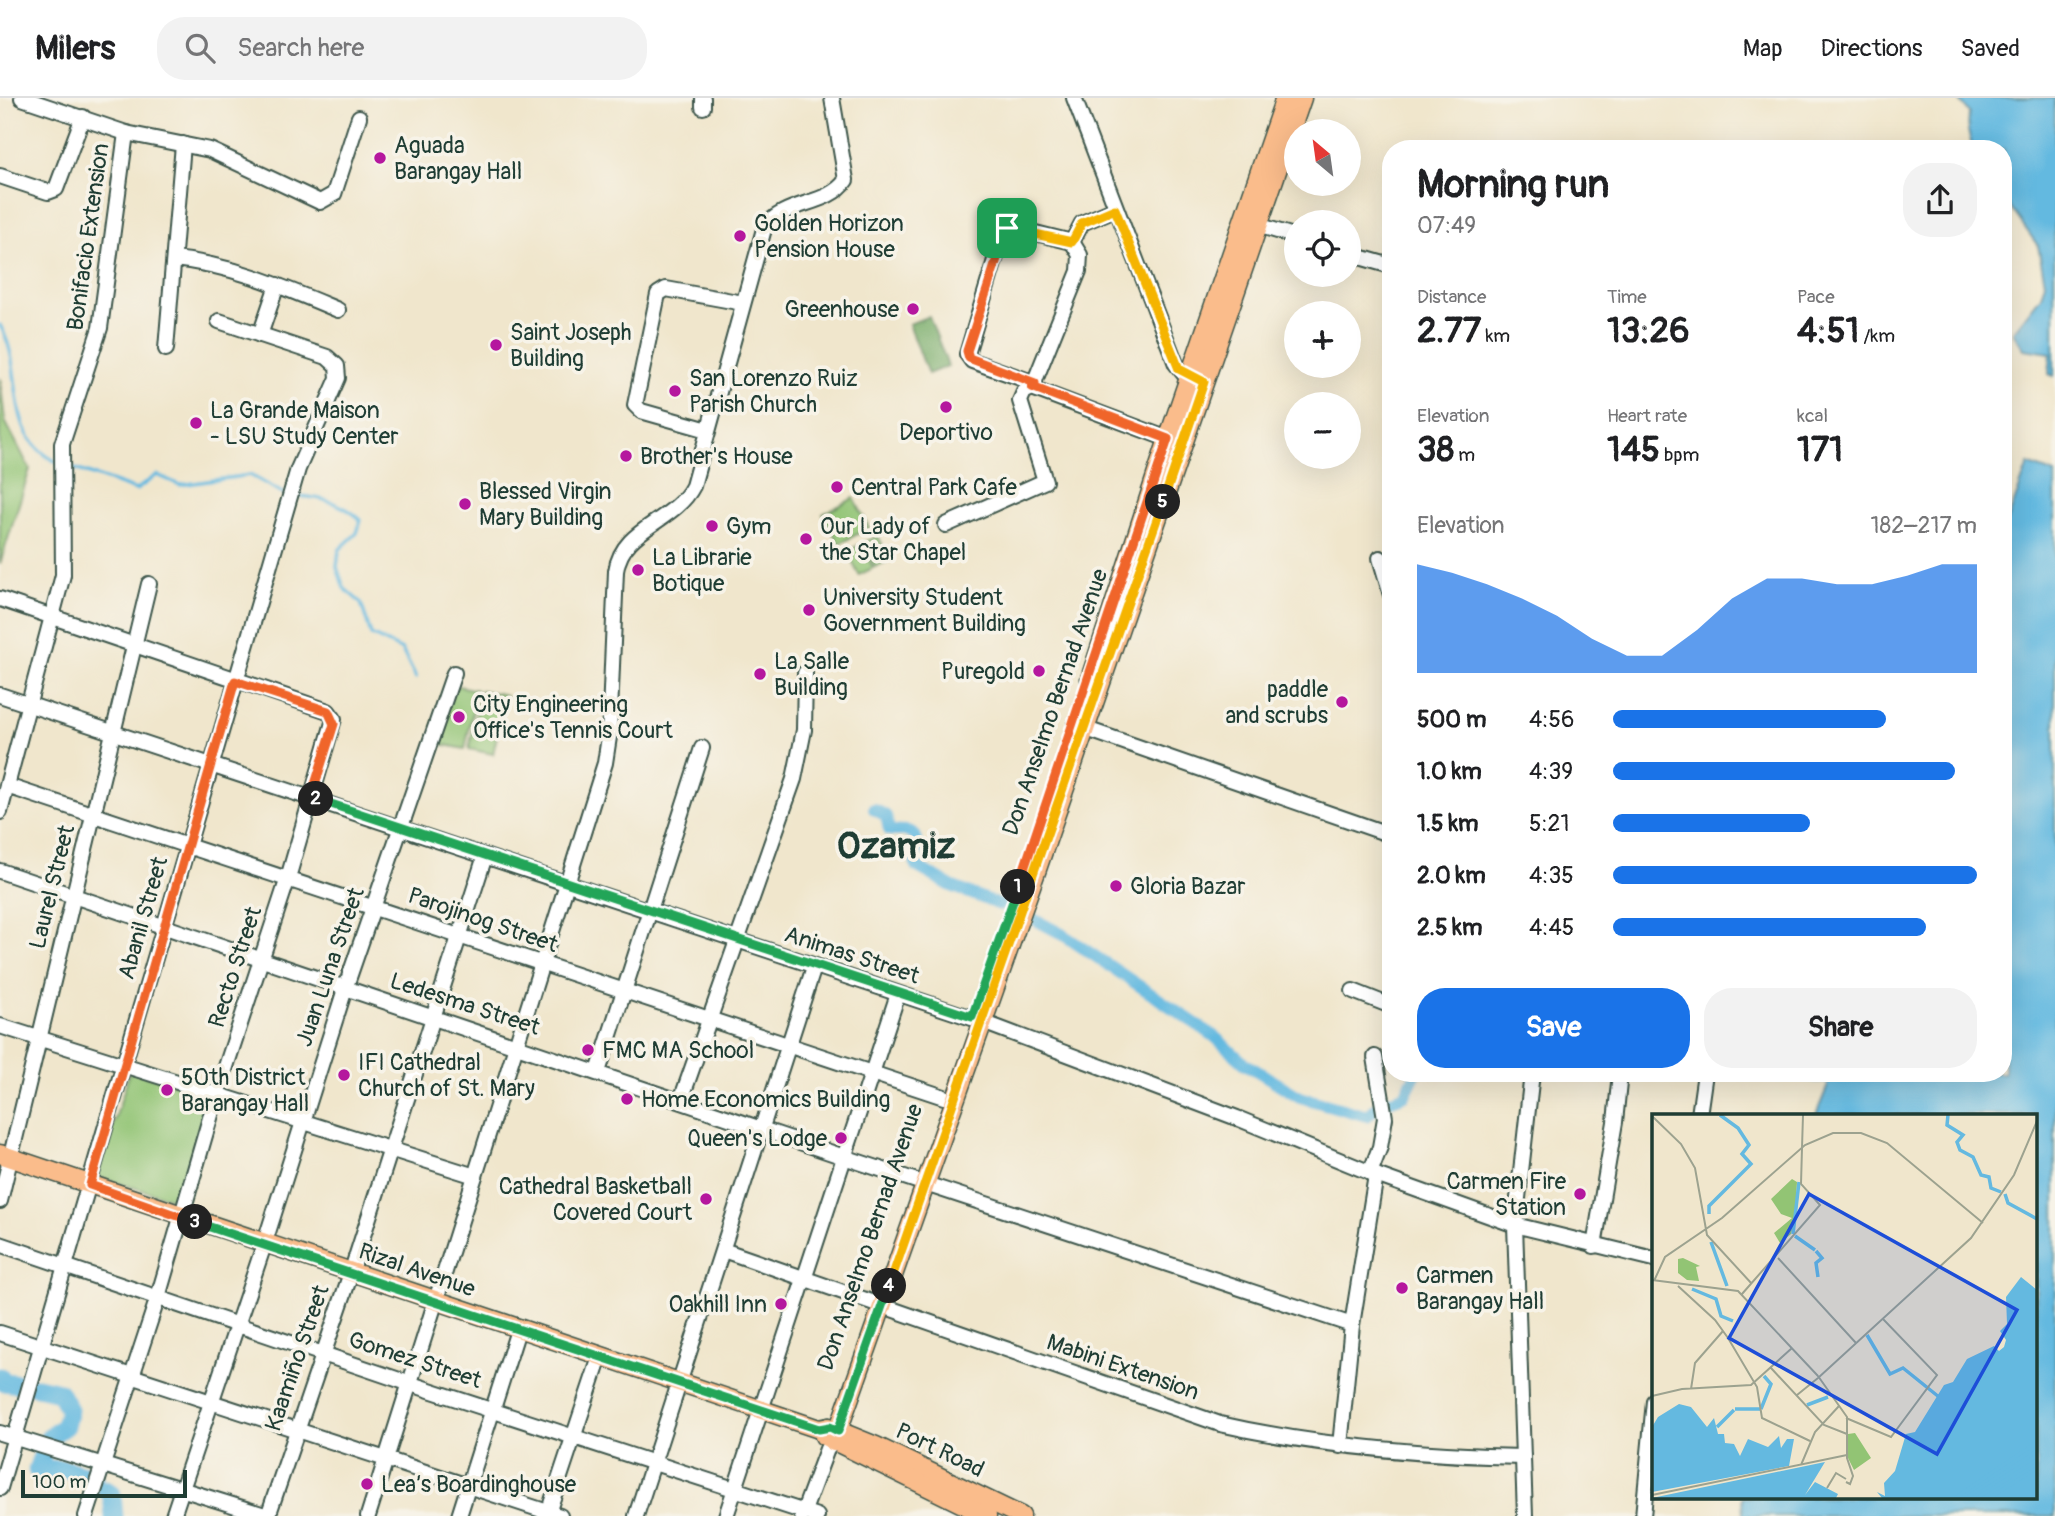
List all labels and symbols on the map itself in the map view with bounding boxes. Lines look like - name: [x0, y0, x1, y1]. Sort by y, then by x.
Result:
- north arrow: [1284, 119, 1362, 196]
- place label: Aguada Barangay Hall: [394, 131, 522, 186]
- street label: Bonifacio Extension: [60, 141, 116, 333]
- marker: Aguada Barangay Hall: [372, 150, 388, 166]
- pin: [977, 198, 1037, 258]
- place label: Golden Horizon Pension House: [754, 209, 904, 264]
- marker: Golden Horizon Pension House: [732, 228, 748, 244]
- place label: Greenhouse: [784, 295, 900, 324]
- marker: Greenhouse: [905, 301, 921, 317]
- place label: Saint Joseph Building: [510, 318, 632, 373]
- marker: Saint Joseph Building: [488, 337, 504, 353]
- place label: San Lorenzo Ruiz Parish Church: [689, 364, 858, 419]
- marker: San Lorenzo Ruiz Parish Church: [667, 383, 683, 399]
- place label: La Grande Maison - LSU Study Center: [210, 396, 398, 451]
- marker: Deportivo: [938, 399, 954, 415]
- marker: La Grande Maison - LSU Study Center: [188, 415, 204, 431]
- place label: Deportivo: [899, 418, 993, 447]
- place label: Brother's House: [640, 442, 793, 471]
- marker: Brother's House: [618, 448, 634, 464]
- place label: Central Park Cafe: [851, 473, 1018, 502]
- place label: Blessed Virgin Mary Building: [479, 477, 612, 532]
- marker: Central Park Cafe: [829, 479, 845, 495]
- pin: 5: [1146, 484, 1180, 520]
- marker: Blessed Virgin Mary Building: [457, 496, 473, 512]
- place label: Gym: [726, 512, 772, 541]
- place label: Our Lady of the Star Chapel: [819, 512, 966, 567]
- marker: Gym: [704, 518, 720, 534]
- marker: Our Lady of the Star Chapel: [798, 531, 814, 547]
- place label: La Librarie Botique: [652, 543, 752, 598]
- marker: La Librarie Botique: [630, 562, 646, 578]
- street label: Don Anselmo Bernad Avenue: [996, 564, 1115, 839]
- place label: University Student Government Building: [823, 583, 1026, 638]
- marker: University Student Government Building: [801, 602, 817, 618]
- place label: La Salle Building: [774, 647, 850, 702]
- place label: Puregold: [941, 657, 1025, 686]
- marker: Puregold: [1031, 663, 1047, 679]
- marker: La Salle Building: [752, 666, 768, 682]
- place label: paddle and scrubs: [1225, 675, 1329, 730]
- place label: City Engineering Office's Tennis Court: [473, 690, 674, 745]
- marker: paddle and scrubs: [1334, 694, 1350, 710]
- marker: City Engineering Office's Tennis Court: [451, 709, 467, 725]
- pin: 2: [298, 782, 334, 816]
- street label: Laurel Street: [23, 821, 82, 952]
- district label: Ozamiz: [837, 823, 955, 870]
- street label: Abanil Street: [112, 853, 175, 983]
- pin: 1: [1000, 870, 1036, 904]
- place label: Gloria Bazar: [1130, 872, 1245, 901]
- marker: Gloria Bazar: [1108, 878, 1124, 894]
- street label: Parojinog Street: [404, 881, 562, 959]
- street label: Juan Luna Street: [289, 883, 371, 1050]
- street label: Recto Street: [202, 902, 268, 1031]
- street label: Animas Street: [781, 920, 924, 991]
- street label: Ledesma Street: [386, 966, 544, 1042]
- place label: FMC MA School: [602, 1036, 754, 1065]
- marker: FMC MA School: [580, 1042, 596, 1058]
- place label: IFI Cathedral Church of St. Mary: [358, 1048, 535, 1103]
- place label: 50th District Barangay Hall: [181, 1063, 309, 1118]
- marker: IFI Cathedral Church of St. Mary: [336, 1067, 352, 1083]
- marker: 50th District Barangay Hall: [159, 1082, 175, 1098]
- place label: Home Economics Building: [641, 1085, 890, 1114]
- marker: Home Economics Building: [619, 1091, 635, 1107]
- street label: Don Anselmo Bernad Avenue: [811, 1099, 930, 1374]
- inset map: [1652, 1114, 2038, 1498]
- place label: Queen's Lodge: [687, 1124, 828, 1153]
- marker: Queen's Lodge: [833, 1130, 849, 1146]
- place label: Carmen Fire Station: [1447, 1167, 1567, 1222]
- place label: Cathedral Basketball Covered Court: [499, 1172, 693, 1227]
- marker: Carmen Fire Station: [1572, 1186, 1588, 1202]
- marker: Cathedral Basketball Covered Court: [698, 1191, 714, 1207]
- pin: 3: [178, 1204, 212, 1240]
- street label: Rizal Avenue: [355, 1237, 480, 1304]
- place label: Carmen Barangay Hall: [1416, 1261, 1544, 1316]
- pin: 4: [872, 1268, 906, 1304]
- street label: Kaamiño Street: [258, 1280, 336, 1435]
- marker: Carmen Barangay Hall: [1394, 1280, 1410, 1296]
- place label: Oakhill Inn: [669, 1290, 767, 1319]
- marker: Oakhill Inn: [773, 1296, 789, 1312]
- street label: Gomez Street: [345, 1325, 486, 1395]
- street label: Mabini Extension: [1043, 1327, 1203, 1407]
- street label: Port Road: [891, 1416, 989, 1484]
- scale bar: [21, 1467, 187, 1499]
- place label: Lea’s Boardinghouse: [381, 1470, 577, 1499]
- marker: Lea’s Boardinghouse: [359, 1476, 375, 1492]

